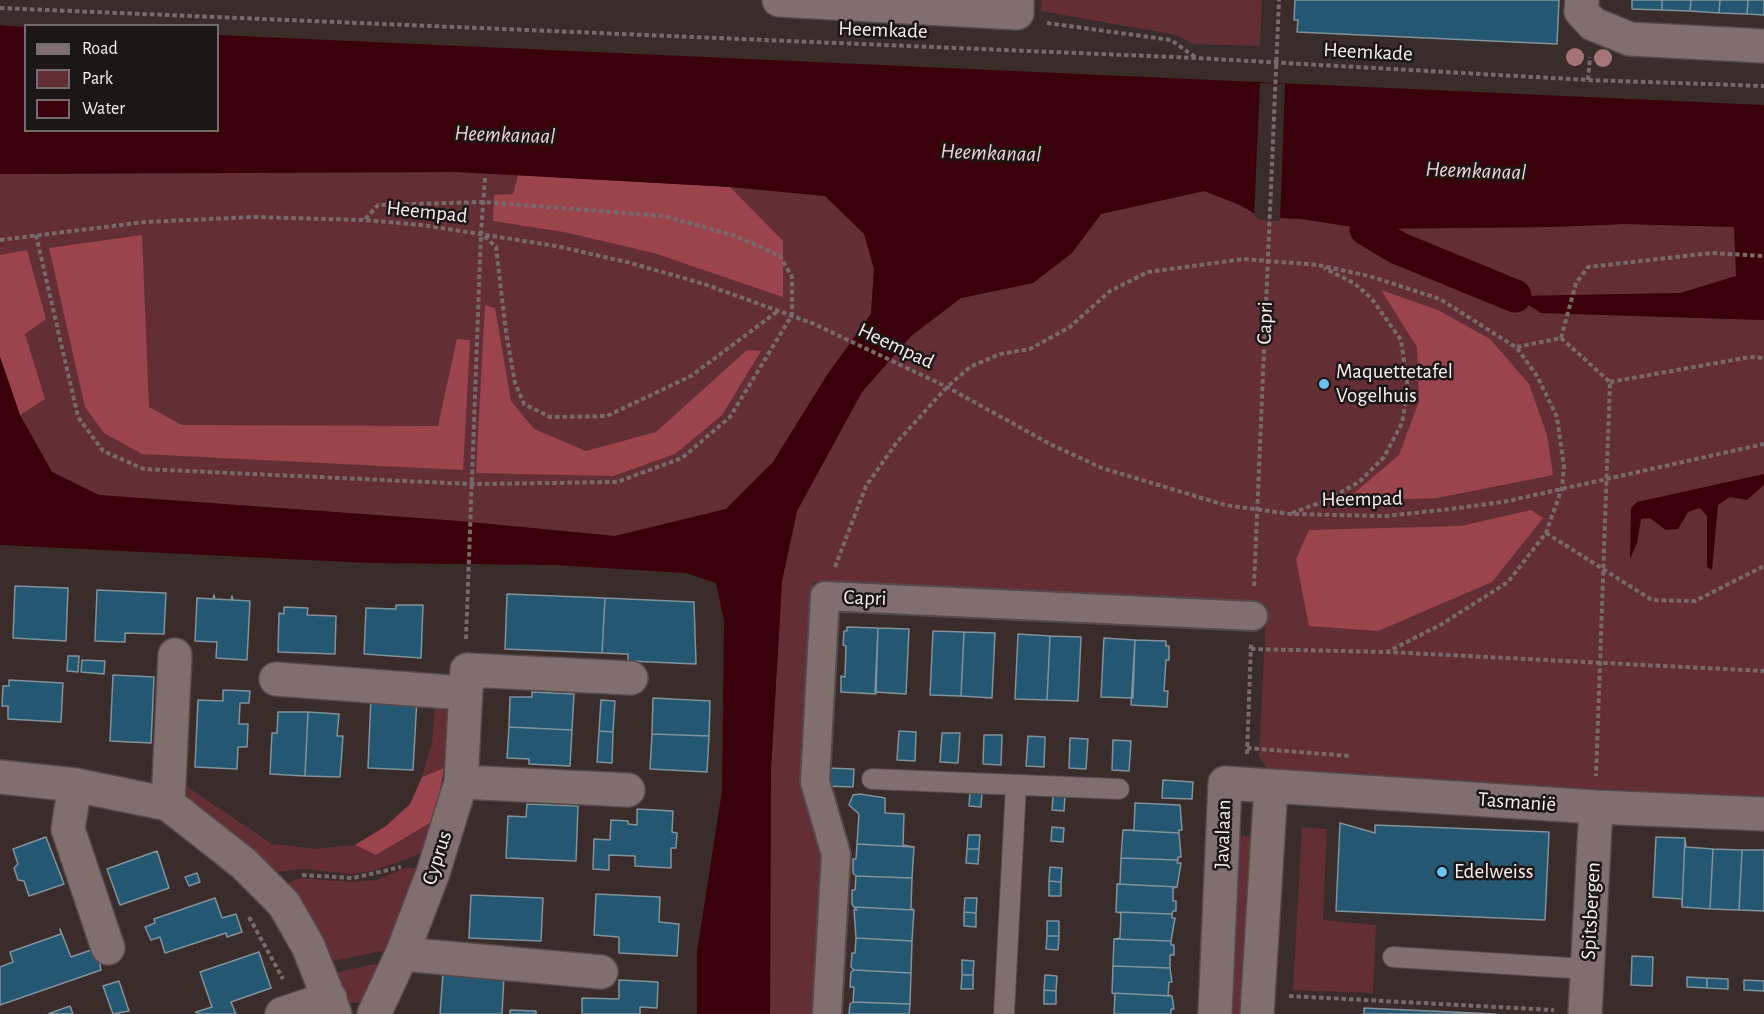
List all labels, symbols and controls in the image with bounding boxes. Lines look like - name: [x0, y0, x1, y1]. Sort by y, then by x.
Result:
- street label: Heemkade: [838, 16, 928, 44]
- legend: [24, 24, 219, 132]
- street label: Heemkade: [1323, 37, 1413, 67]
- text: Road: [82, 40, 118, 58]
- text: Park: [82, 70, 113, 88]
- text: Water: [82, 100, 125, 118]
- water label: Heemkanaal: [454, 120, 556, 150]
- water label: Heemkanaal: [940, 138, 1042, 168]
- water label: Heemkanaal: [1425, 156, 1527, 186]
- street label: Heempad: [385, 195, 469, 229]
- street label: Capri: [1252, 301, 1278, 345]
- street label: Heempad: [854, 317, 938, 375]
- place label: Maquettetafel Vogelhuis: [1336, 359, 1453, 409]
- marker: Maquettetafel Vogelhuis: [1317, 377, 1331, 391]
- street label: Heempad: [1321, 486, 1403, 512]
- street label: Capri: [843, 585, 887, 611]
- street label: Tasmanië: [1477, 787, 1557, 817]
- street label: Javalaan: [1209, 799, 1237, 869]
- street label: Cyprus: [416, 828, 458, 888]
- place label: Edelweiss: [1454, 859, 1533, 885]
- street label: Spitsbergen: [1576, 861, 1606, 961]
- marker: Edelweiss: [1435, 865, 1449, 879]

